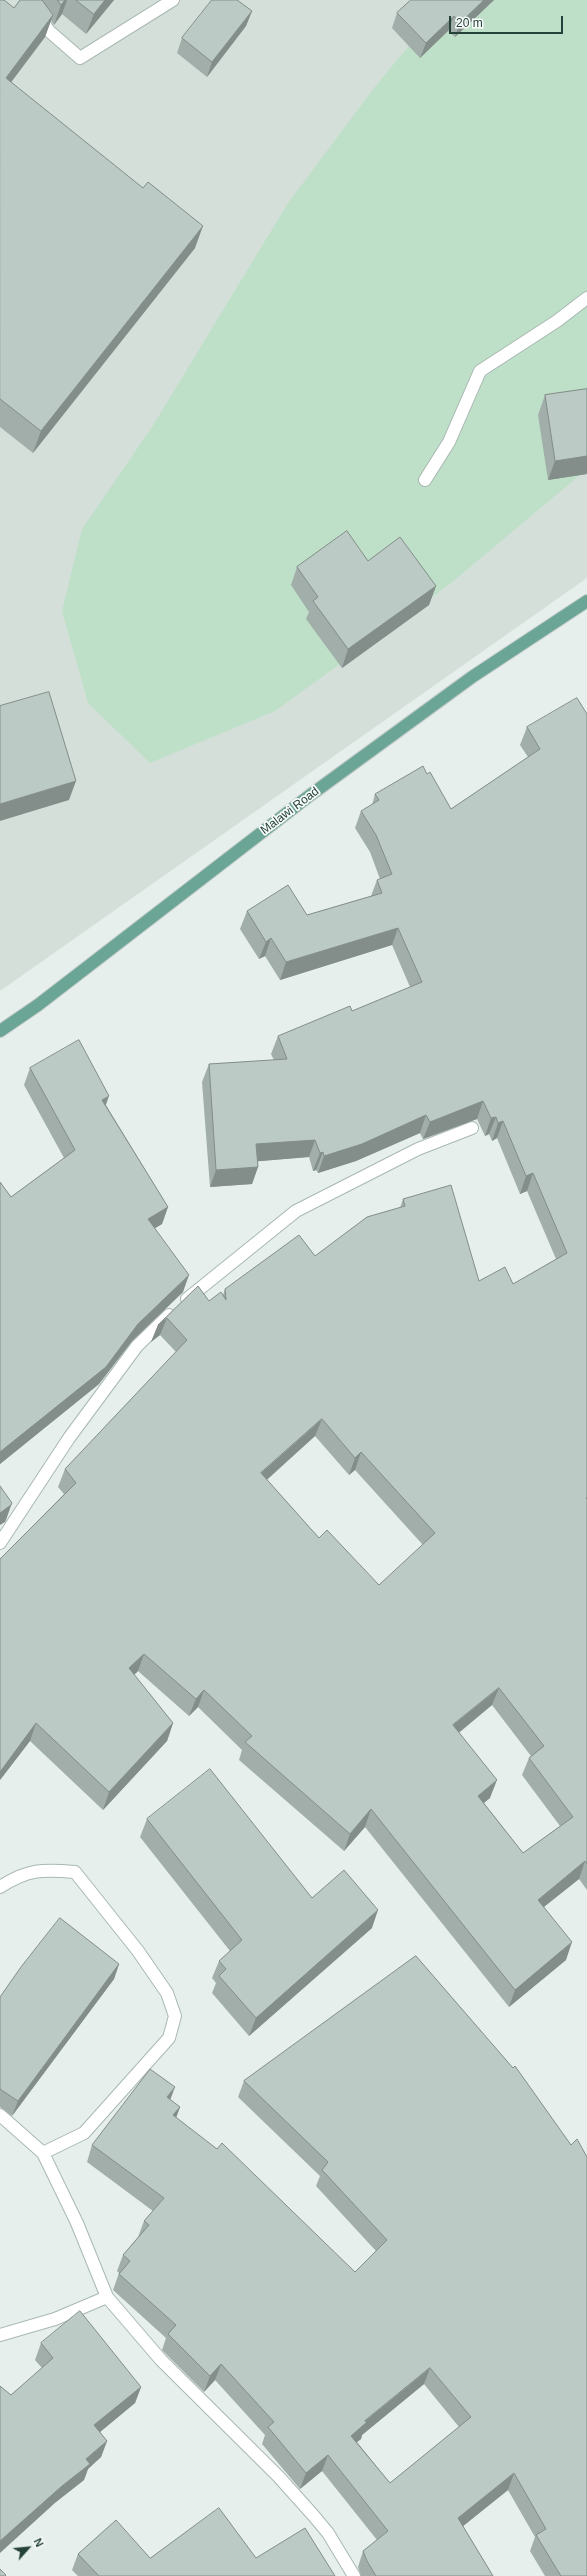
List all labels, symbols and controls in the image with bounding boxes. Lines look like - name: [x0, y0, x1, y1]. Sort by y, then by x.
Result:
- scale bar: [451, 8, 565, 34]
- text: 20 m: [456, 16, 483, 30]
- street label: Malawi Road: [258, 784, 322, 838]
- north arrow: [8, 2528, 48, 2568]
- text: N: [32, 2536, 46, 2549]

